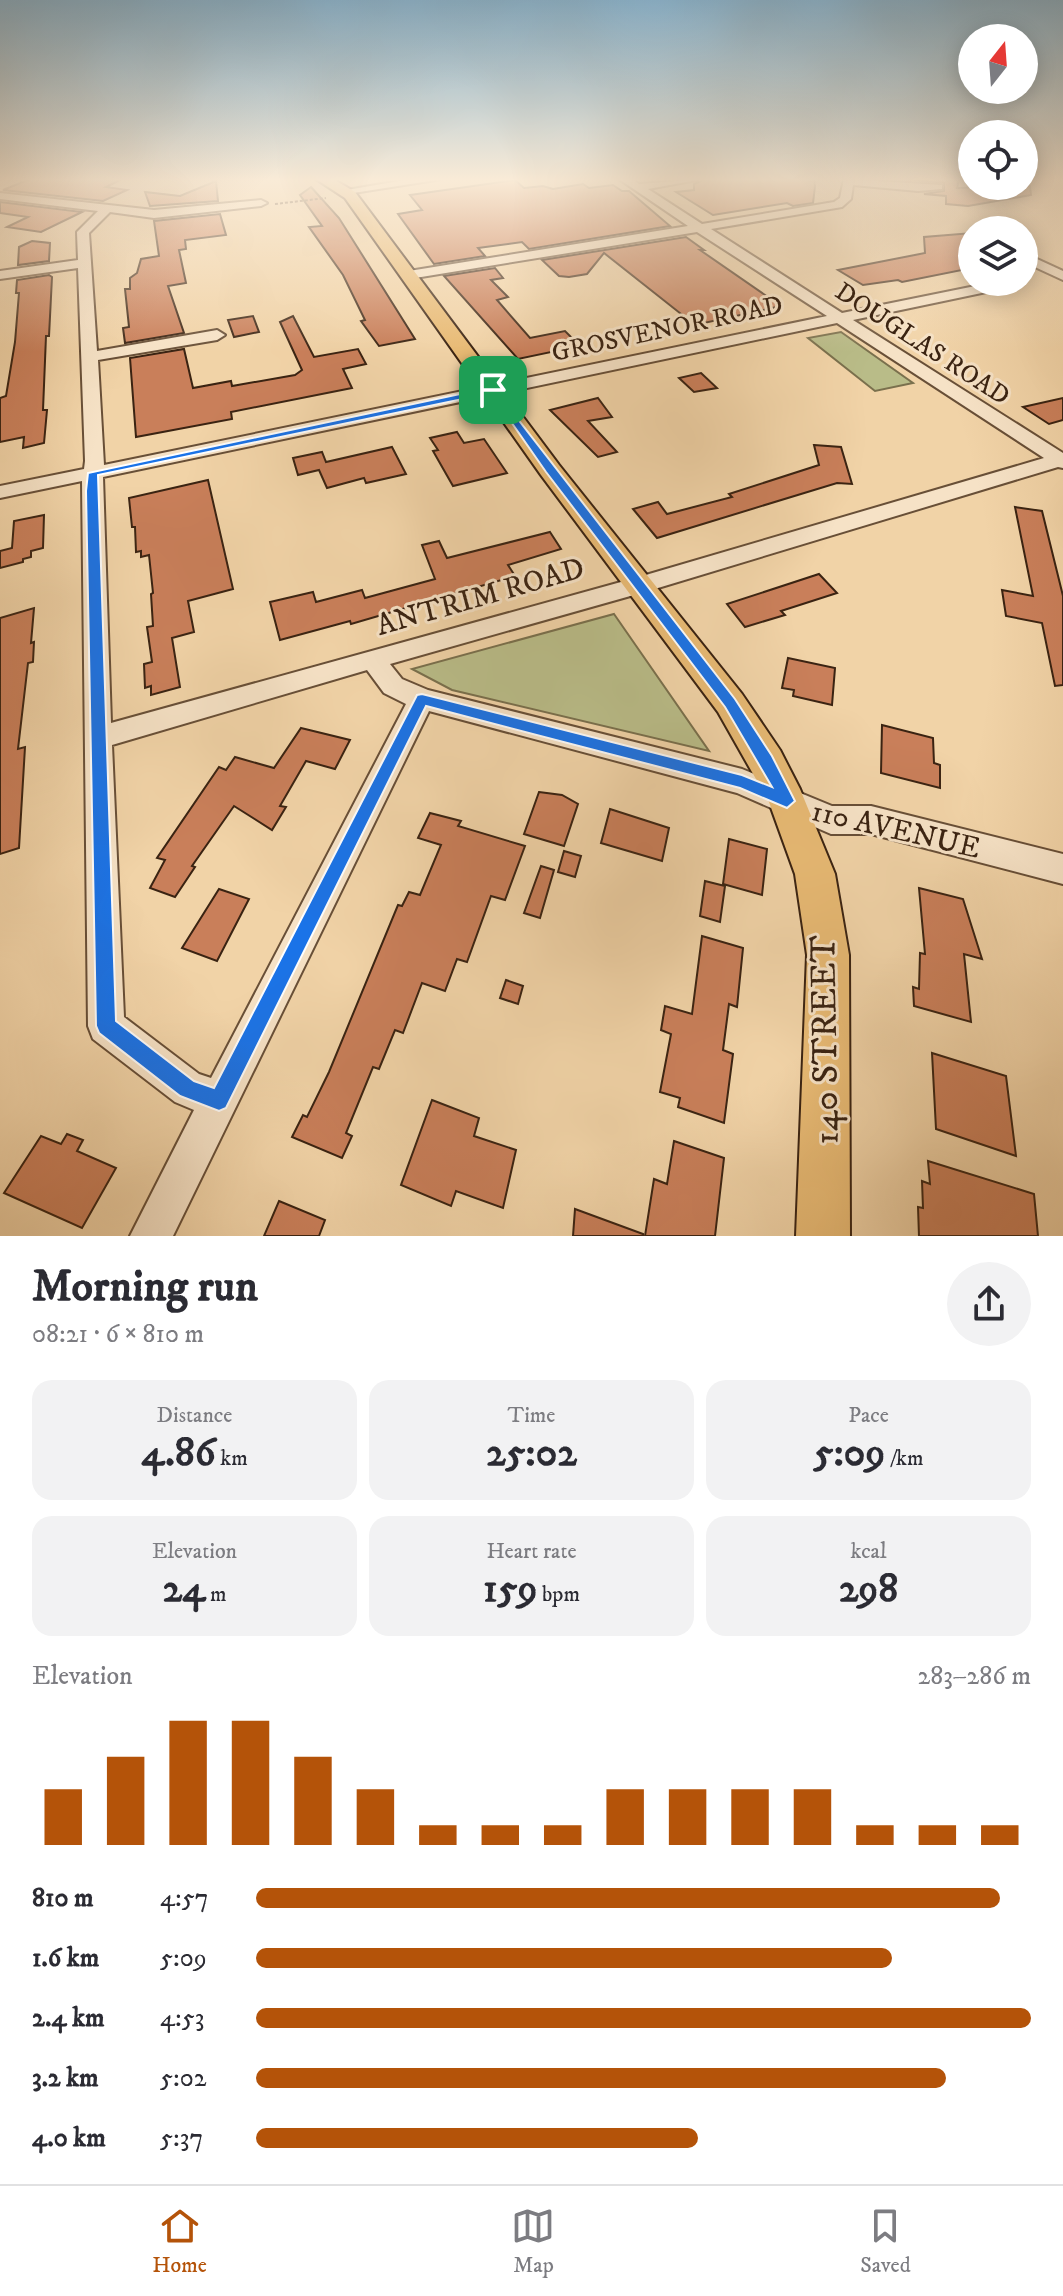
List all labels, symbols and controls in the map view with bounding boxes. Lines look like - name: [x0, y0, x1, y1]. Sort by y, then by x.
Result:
- north arrow: [958, 24, 1038, 104]
- map controls: [958, 24, 1038, 296]
- button: locate: [958, 120, 1038, 200]
- button: layers: [958, 216, 1038, 296]
- street label: DOUGLAS ROAD: [829, 275, 1016, 413]
- street label: GROSVENOR ROAD: [549, 289, 786, 370]
- pin: [459, 356, 527, 424]
- icon: arrive: [471, 368, 515, 412]
- street label: ANTRIM ROAD: [372, 550, 589, 645]
- street label: 110 AVENUE: [808, 793, 984, 868]
- street label: 140 STREET: [801, 935, 850, 1145]
- text: Morning run: [32, 1260, 258, 1315]
- button: share: [947, 1262, 1031, 1346]
- text: 08:21 · 6 × 810 m: [32, 1318, 204, 1351]
- text: Distance: [157, 1402, 232, 1429]
- text: Time: [508, 1402, 555, 1429]
- text: Pace: [848, 1402, 889, 1429]
- text: 4.86: [141, 1429, 216, 1479]
- text: 25:02: [486, 1429, 577, 1479]
- text: 5:09: [814, 1429, 885, 1479]
- text: km: [216, 1445, 248, 1472]
- text: /km: [885, 1445, 923, 1472]
- text: Elevation: [152, 1538, 237, 1565]
- text: Heart rate: [486, 1538, 577, 1565]
- text: kcal: [850, 1538, 887, 1565]
- text: 24: [163, 1565, 205, 1615]
- text: 159: [483, 1565, 537, 1615]
- text: 298: [839, 1565, 898, 1615]
- text: m: [205, 1581, 226, 1608]
- text: bpm: [537, 1581, 580, 1608]
- text: Elevation: [32, 1660, 133, 1693]
- text: 283–286 m: [917, 1660, 1031, 1693]
- text: 810 m: [32, 1882, 94, 1915]
- text: 4:57: [160, 1882, 208, 1915]
- text: 1.6 km: [32, 1942, 99, 1975]
- text: 5:09: [160, 1942, 207, 1975]
- text: 2.4 km: [32, 2002, 105, 2035]
- text: 4:53: [160, 2002, 204, 2035]
- text: 3.2 km: [32, 2062, 99, 2095]
- text: 5:02: [160, 2062, 206, 2095]
- text: 4.0 km: [32, 2122, 106, 2155]
- text: 5:37: [160, 2122, 203, 2155]
- tab: Home: [152, 2204, 207, 2279]
- tab: Map: [511, 2204, 555, 2279]
- tab: Saved: [860, 2204, 911, 2279]

